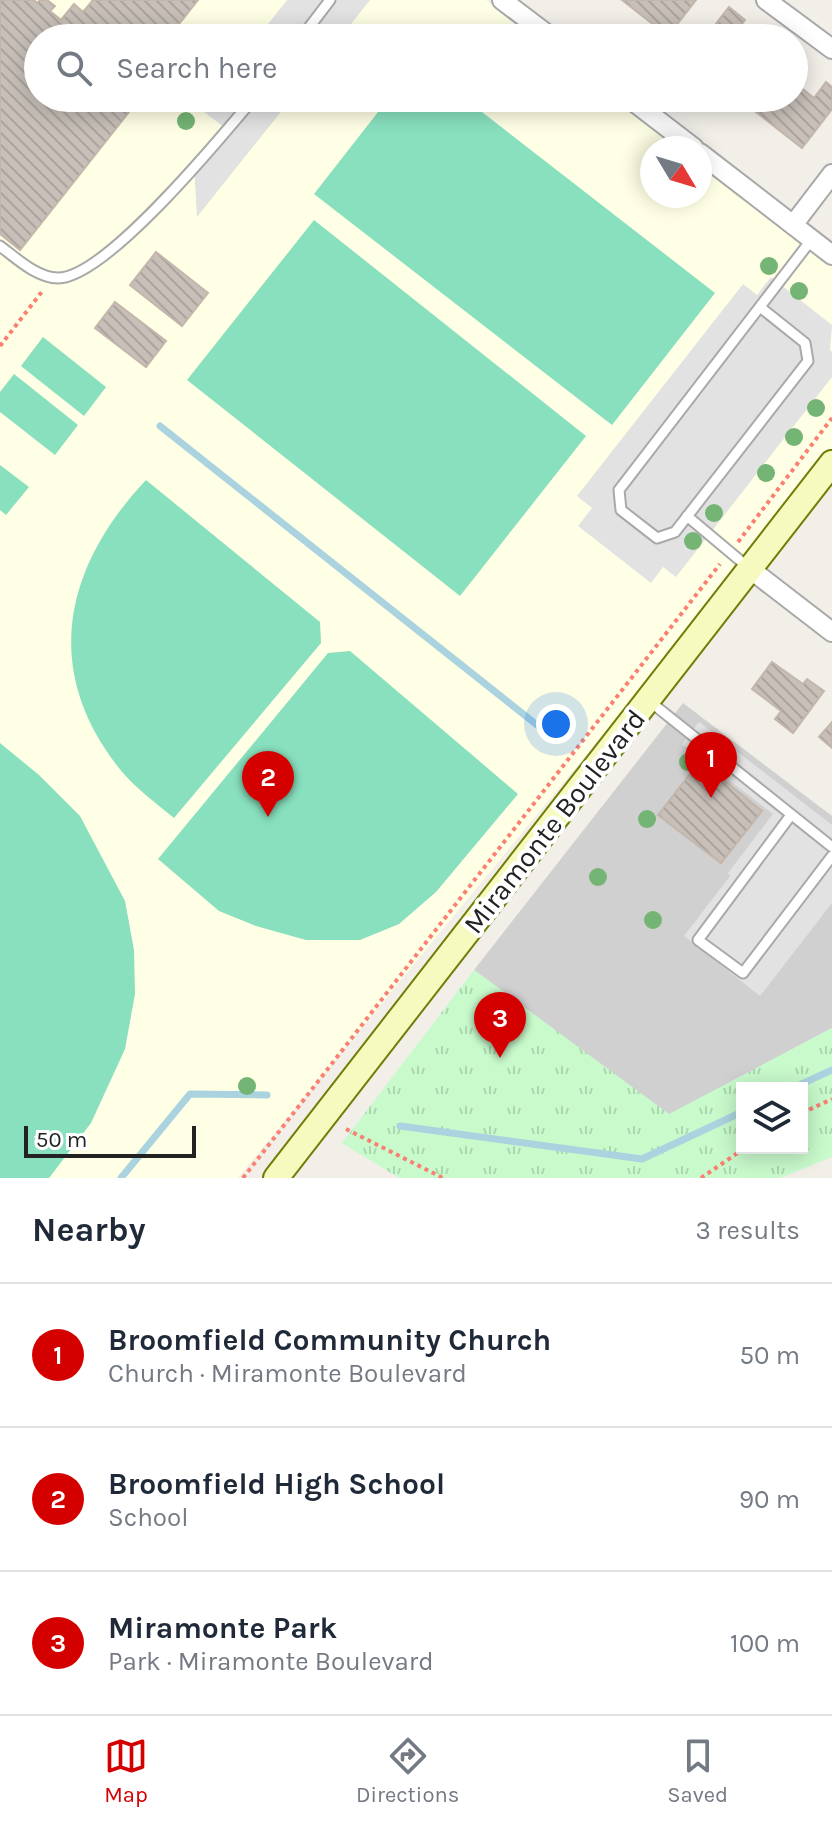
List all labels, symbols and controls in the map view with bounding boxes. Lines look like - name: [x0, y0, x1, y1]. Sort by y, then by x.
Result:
- search box: [24, 24, 808, 112]
- icon: search: [52, 46, 96, 90]
- text: Search here: [116, 50, 277, 86]
- north arrow: [640, 136, 712, 208]
- street label: Miramonte Boulevard: [457, 703, 652, 940]
- your location: [536, 704, 576, 744]
- pin: 1: [685, 732, 737, 798]
- pin: 2: [242, 751, 294, 817]
- pin: 3: [474, 992, 526, 1058]
- map controls: [736, 1082, 808, 1154]
- button: layers: [736, 1082, 808, 1154]
- scale bar: [24, 1122, 196, 1158]
- text: 50 m: [36, 1127, 87, 1153]
- text: Nearby: [32, 1210, 146, 1250]
- text: 3 results: [696, 1215, 800, 1246]
- text: Broomfield Community Church: [108, 1322, 551, 1358]
- text: 1: [53, 1340, 63, 1371]
- text: 50 m: [739, 1340, 800, 1371]
- text: Church · Miramonte Boulevard: [108, 1358, 467, 1389]
- text: Broomfield High School: [108, 1466, 445, 1502]
- text: 2: [50, 1484, 66, 1515]
- text: 90 m: [739, 1484, 800, 1515]
- text: School: [108, 1502, 189, 1533]
- text: Miramonte Park: [108, 1610, 337, 1646]
- text: 3: [50, 1628, 66, 1659]
- text: 100 m: [730, 1628, 800, 1659]
- text: Park · Miramonte Boulevard: [108, 1646, 434, 1677]
- tab: Map: [104, 1734, 148, 1808]
- tab: Directions: [356, 1734, 459, 1808]
- tab: Saved: [667, 1734, 728, 1808]

